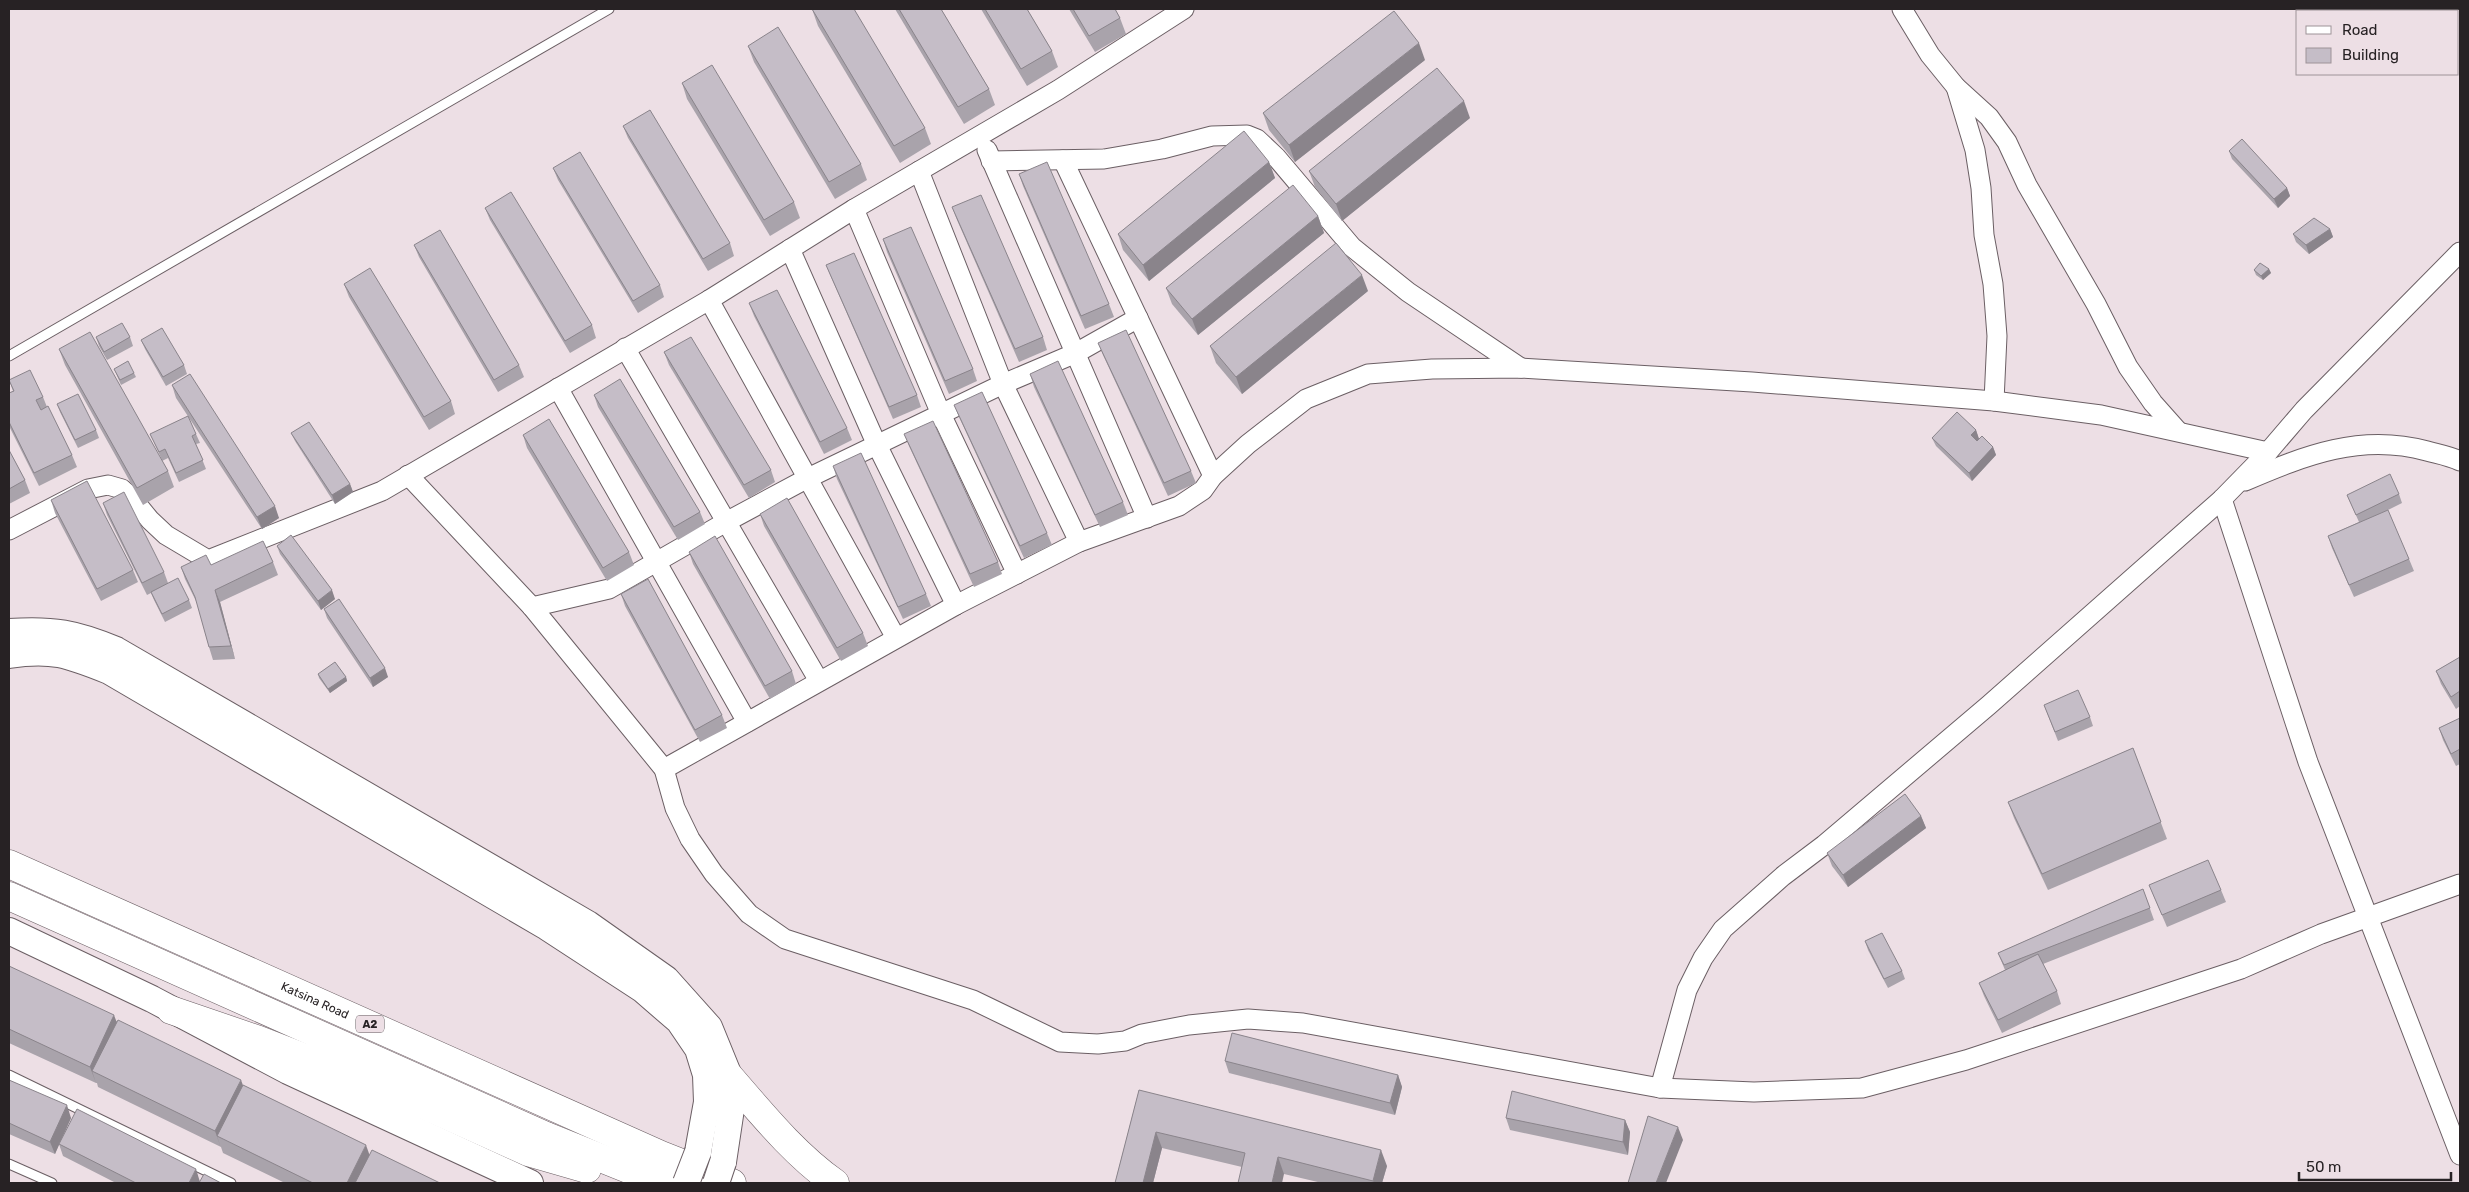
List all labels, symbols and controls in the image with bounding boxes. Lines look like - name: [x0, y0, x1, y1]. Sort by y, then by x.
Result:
- legend: [2296, 10, 2459, 75]
- text: Road: [2342, 21, 2378, 39]
- text: Building: [2342, 46, 2399, 64]
- street label: Katsina Road: [279, 979, 351, 1022]
- road number: A2: [356, 1016, 384, 1032]
- scale bar: [2299, 1150, 2452, 1182]
- text: 50 m: [2306, 1158, 2341, 1176]

